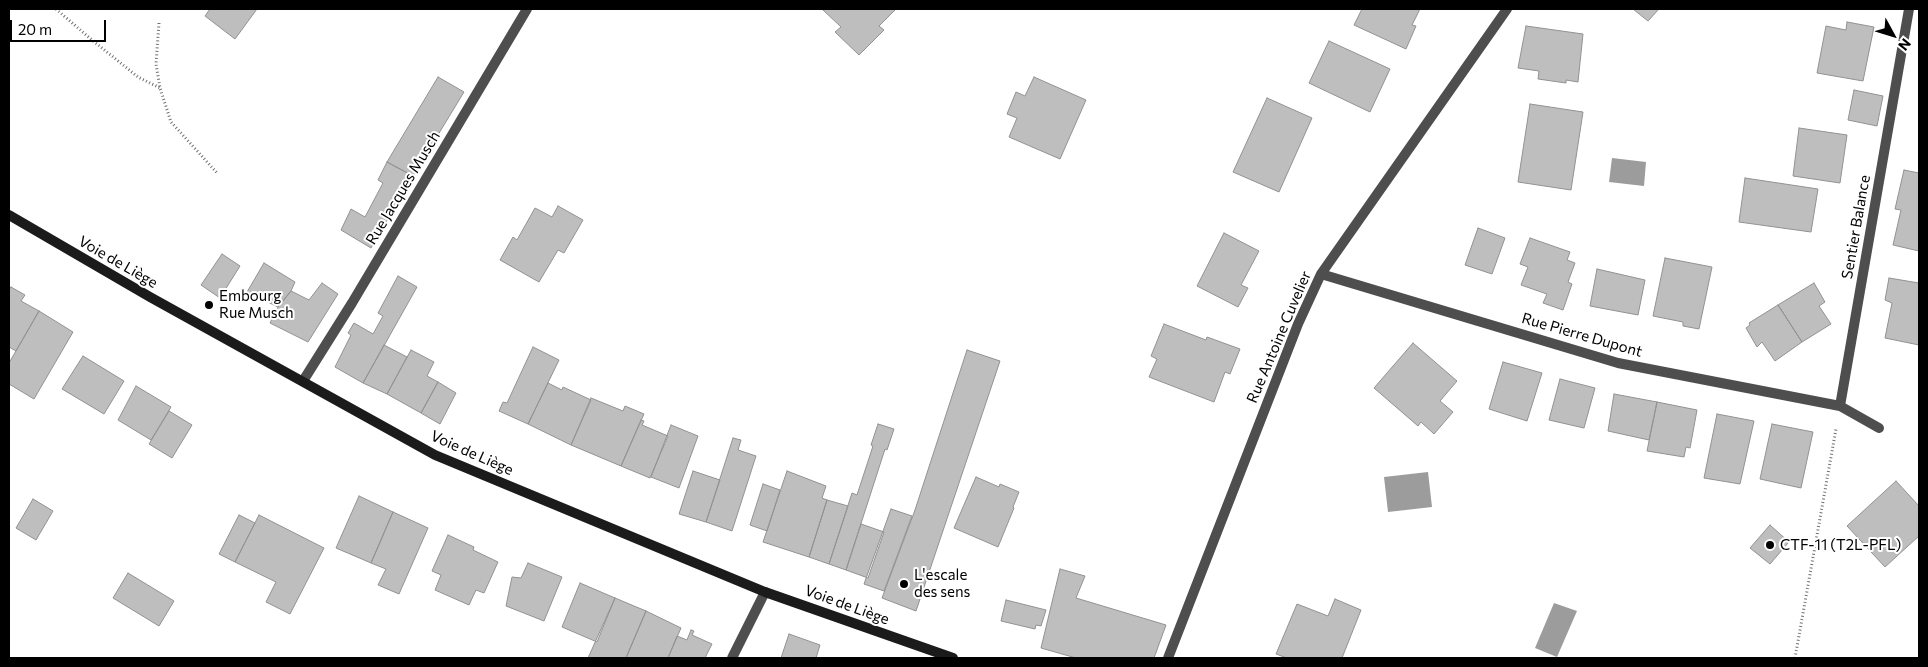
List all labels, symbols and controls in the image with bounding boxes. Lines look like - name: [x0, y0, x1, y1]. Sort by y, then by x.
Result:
- scale bar: [12, 10, 109, 42]
- north arrow: [1868, 10, 1918, 60]
- text: 20 m: [18, 20, 52, 38]
- text: N: [1895, 35, 1915, 54]
- street label: Rue Jacques Musch: [362, 128, 444, 248]
- street label: Sentier Balance: [1838, 174, 1874, 280]
- street label: Voie de Liège: [75, 232, 161, 292]
- street label: Rue Antoine Cuvelier: [1243, 268, 1315, 406]
- place label: Embourg Rue Musch: [219, 287, 294, 322]
- marker: Embourg Rue Musch: [203, 299, 215, 311]
- street label: Rue Pierre Dupont: [1520, 309, 1644, 361]
- street label: Voie de Liège: [428, 427, 516, 479]
- place label: CTF-11 (T2L-PFL): [1780, 536, 1901, 554]
- marker: CTF-11 (T2L-PFL): [1764, 539, 1776, 551]
- place label: L'escale des sens: [914, 566, 970, 601]
- marker: L'escale des sens: [898, 578, 910, 590]
- street label: Voie de Liège: [802, 581, 892, 629]

